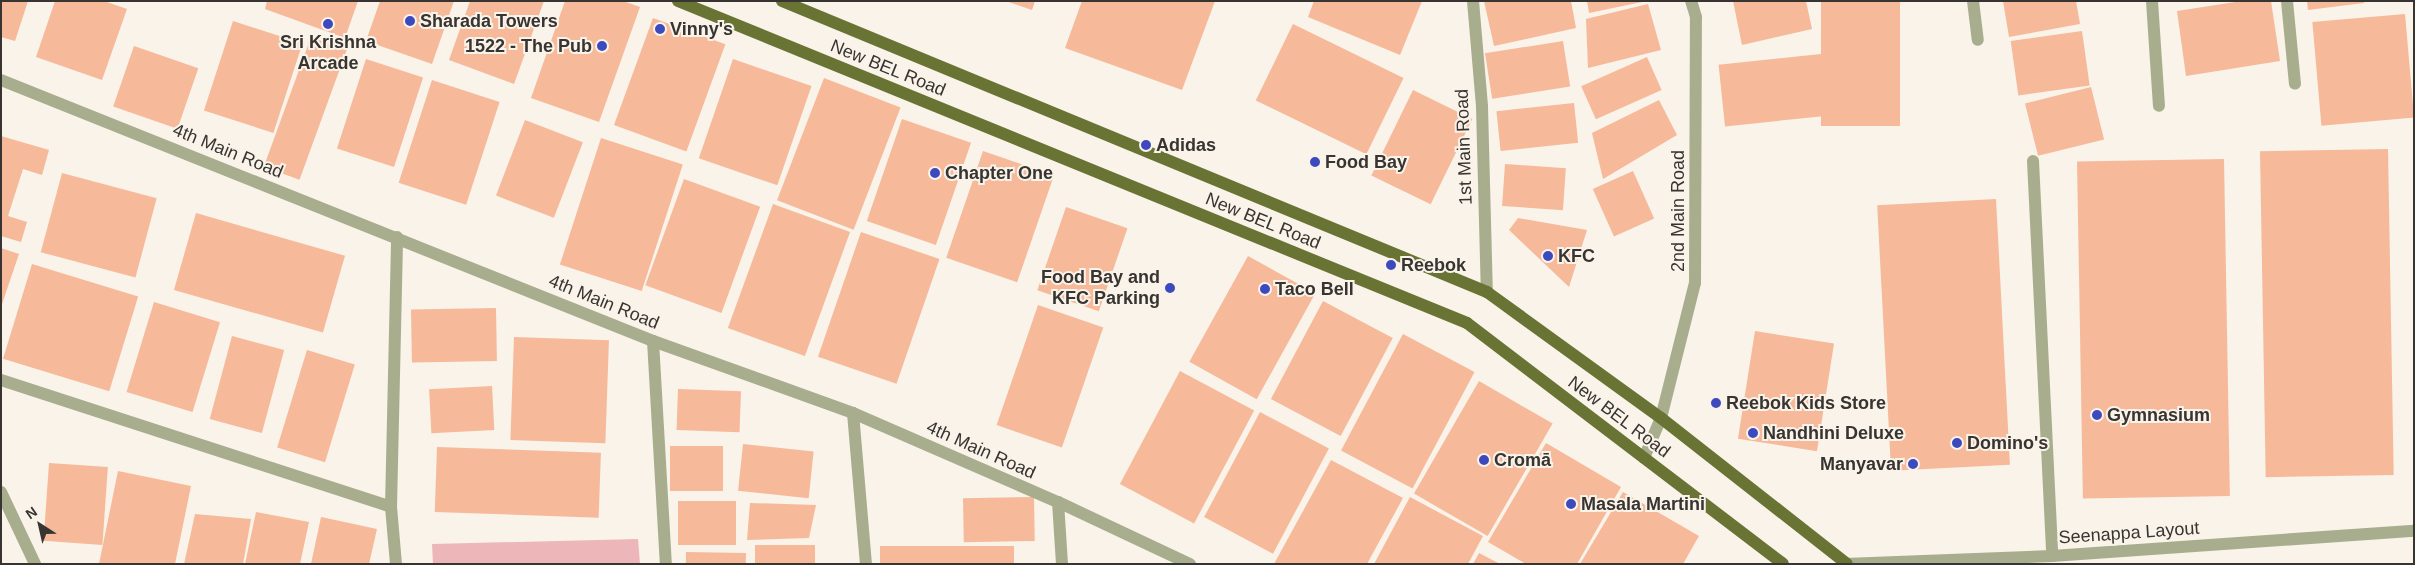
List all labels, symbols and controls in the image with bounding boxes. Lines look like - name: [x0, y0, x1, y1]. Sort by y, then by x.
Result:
- place label: Sharada Towers: [420, 10, 558, 32]
- marker: Sharada Towers: [404, 15, 416, 27]
- marker: Sri Krishna Arcade: [322, 18, 334, 30]
- place label: Vinny's: [670, 18, 733, 40]
- marker: Vinny's: [654, 23, 666, 35]
- place label: Sri Krishna Arcade: [280, 32, 376, 74]
- place label: 1522 - The Pub: [465, 35, 592, 57]
- street label: New BEL Road: [827, 35, 949, 101]
- marker: 1522 - The Pub: [596, 40, 608, 52]
- street label: 1st Main Road: [1451, 89, 1477, 205]
- street label: 4th Main Road: [170, 119, 286, 183]
- place label: Adidas: [1156, 134, 1216, 156]
- marker: Adidas: [1140, 139, 1152, 151]
- street label: 2nd Main Road: [1667, 150, 1689, 272]
- place label: Food Bay: [1325, 151, 1407, 173]
- marker: Food Bay: [1309, 156, 1321, 168]
- place label: Chapter One: [945, 162, 1053, 184]
- marker: Chapter One: [929, 167, 941, 179]
- street label: New BEL Road: [1202, 188, 1324, 254]
- place label: KFC: [1558, 245, 1595, 267]
- marker: KFC: [1542, 250, 1554, 262]
- place label: Reebok: [1401, 254, 1466, 276]
- marker: Reebok: [1385, 259, 1397, 271]
- place label: Food Bay and KFC Parking: [1041, 267, 1160, 310]
- street label: 4th Main Road: [546, 270, 662, 334]
- place label: Taco Bell: [1275, 278, 1354, 300]
- marker: Food Bay and KFC Parking: [1164, 282, 1176, 294]
- marker: Taco Bell: [1259, 283, 1271, 295]
- street label: New BEL Road: [1563, 371, 1675, 463]
- place label: Reebok Kids Store: [1726, 392, 1886, 414]
- marker: Reebok Kids Store: [1710, 397, 1722, 409]
- place label: Gymnasium: [2107, 404, 2210, 426]
- marker: Gymnasium: [2091, 409, 2103, 421]
- street label: 4th Main Road: [923, 416, 1039, 484]
- place label: Nandhini Deluxe: [1763, 422, 1904, 444]
- marker: Nandhini Deluxe: [1747, 427, 1759, 439]
- place label: Domino's: [1967, 432, 2048, 454]
- marker: Domino's: [1951, 437, 1963, 449]
- place label: Cromā: [1494, 449, 1551, 471]
- place label: Manyavar: [1820, 453, 1903, 475]
- marker: Cromā: [1478, 454, 1490, 466]
- marker: Manyavar: [1907, 458, 1919, 470]
- place label: Masala Martini: [1581, 493, 1705, 515]
- marker: Masala Martini: [1565, 498, 1577, 510]
- north arrow: [15, 500, 65, 550]
- text: N: [23, 503, 40, 522]
- street label: Seenappa Layout: [2058, 517, 2200, 549]

